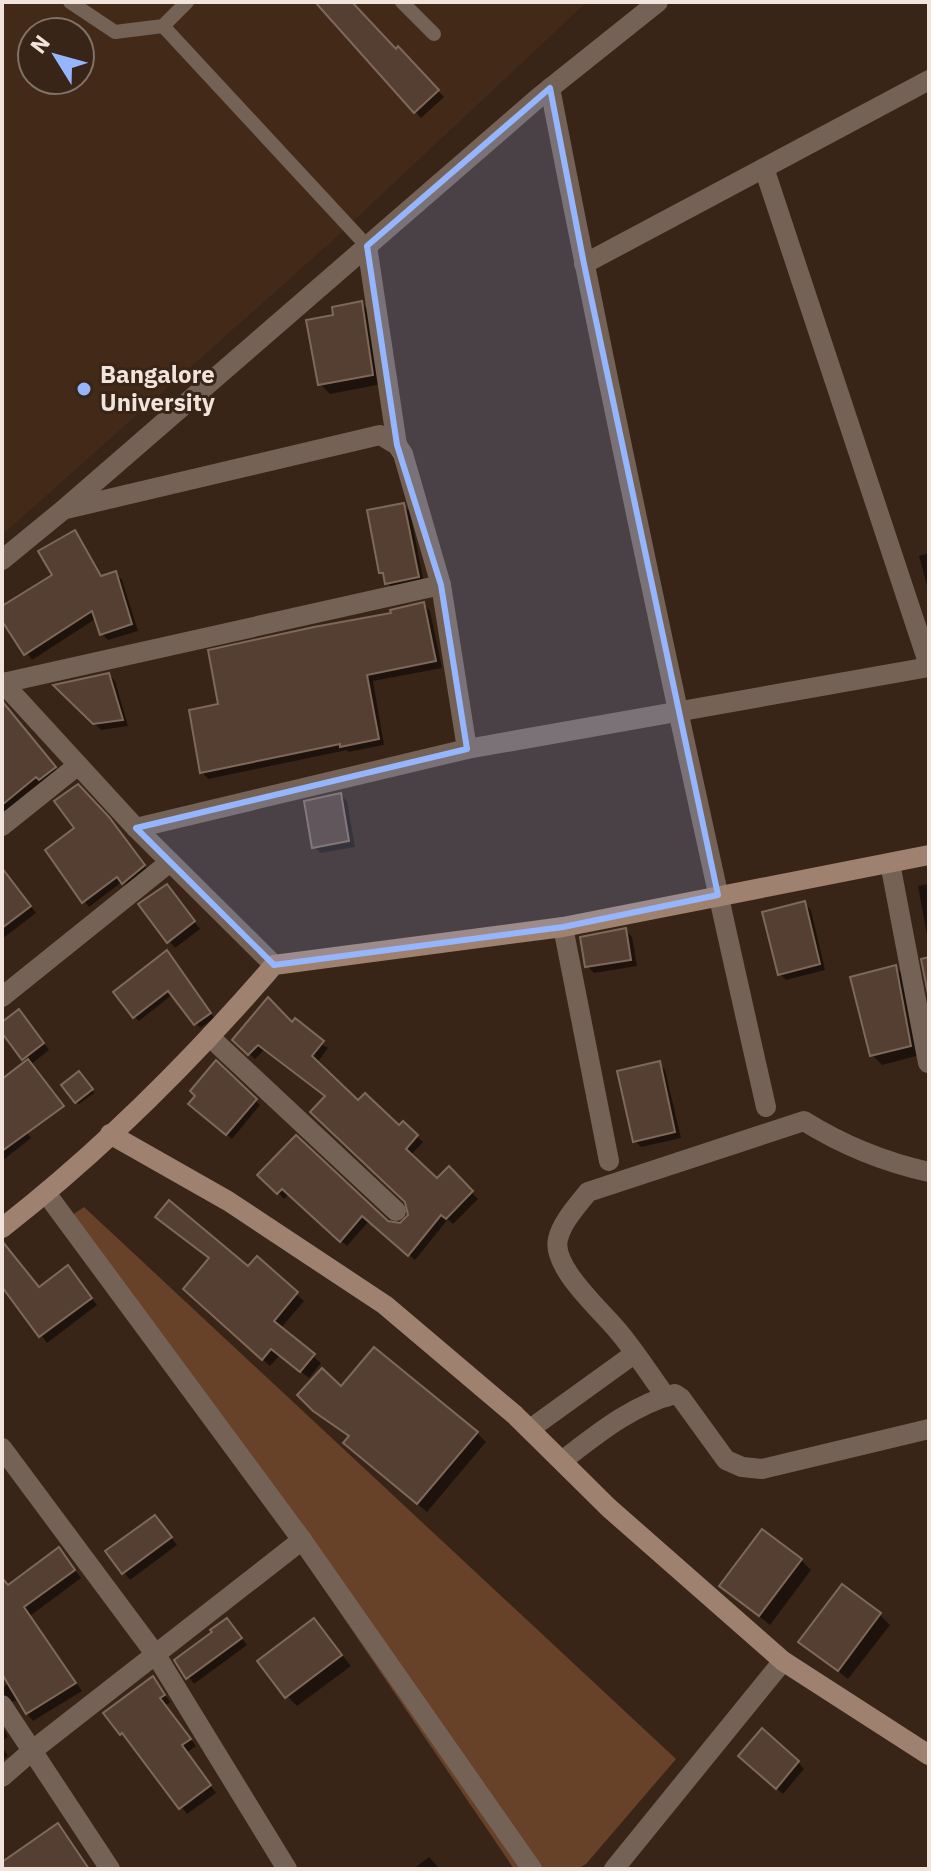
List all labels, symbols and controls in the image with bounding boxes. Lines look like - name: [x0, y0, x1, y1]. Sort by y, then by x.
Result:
- north arrow: [16, 16, 96, 96]
- text: N: [23, 29, 56, 59]
- place label: Bangalore University: [100, 358, 215, 418]
- marker: Bangalore University: [75, 380, 93, 398]

